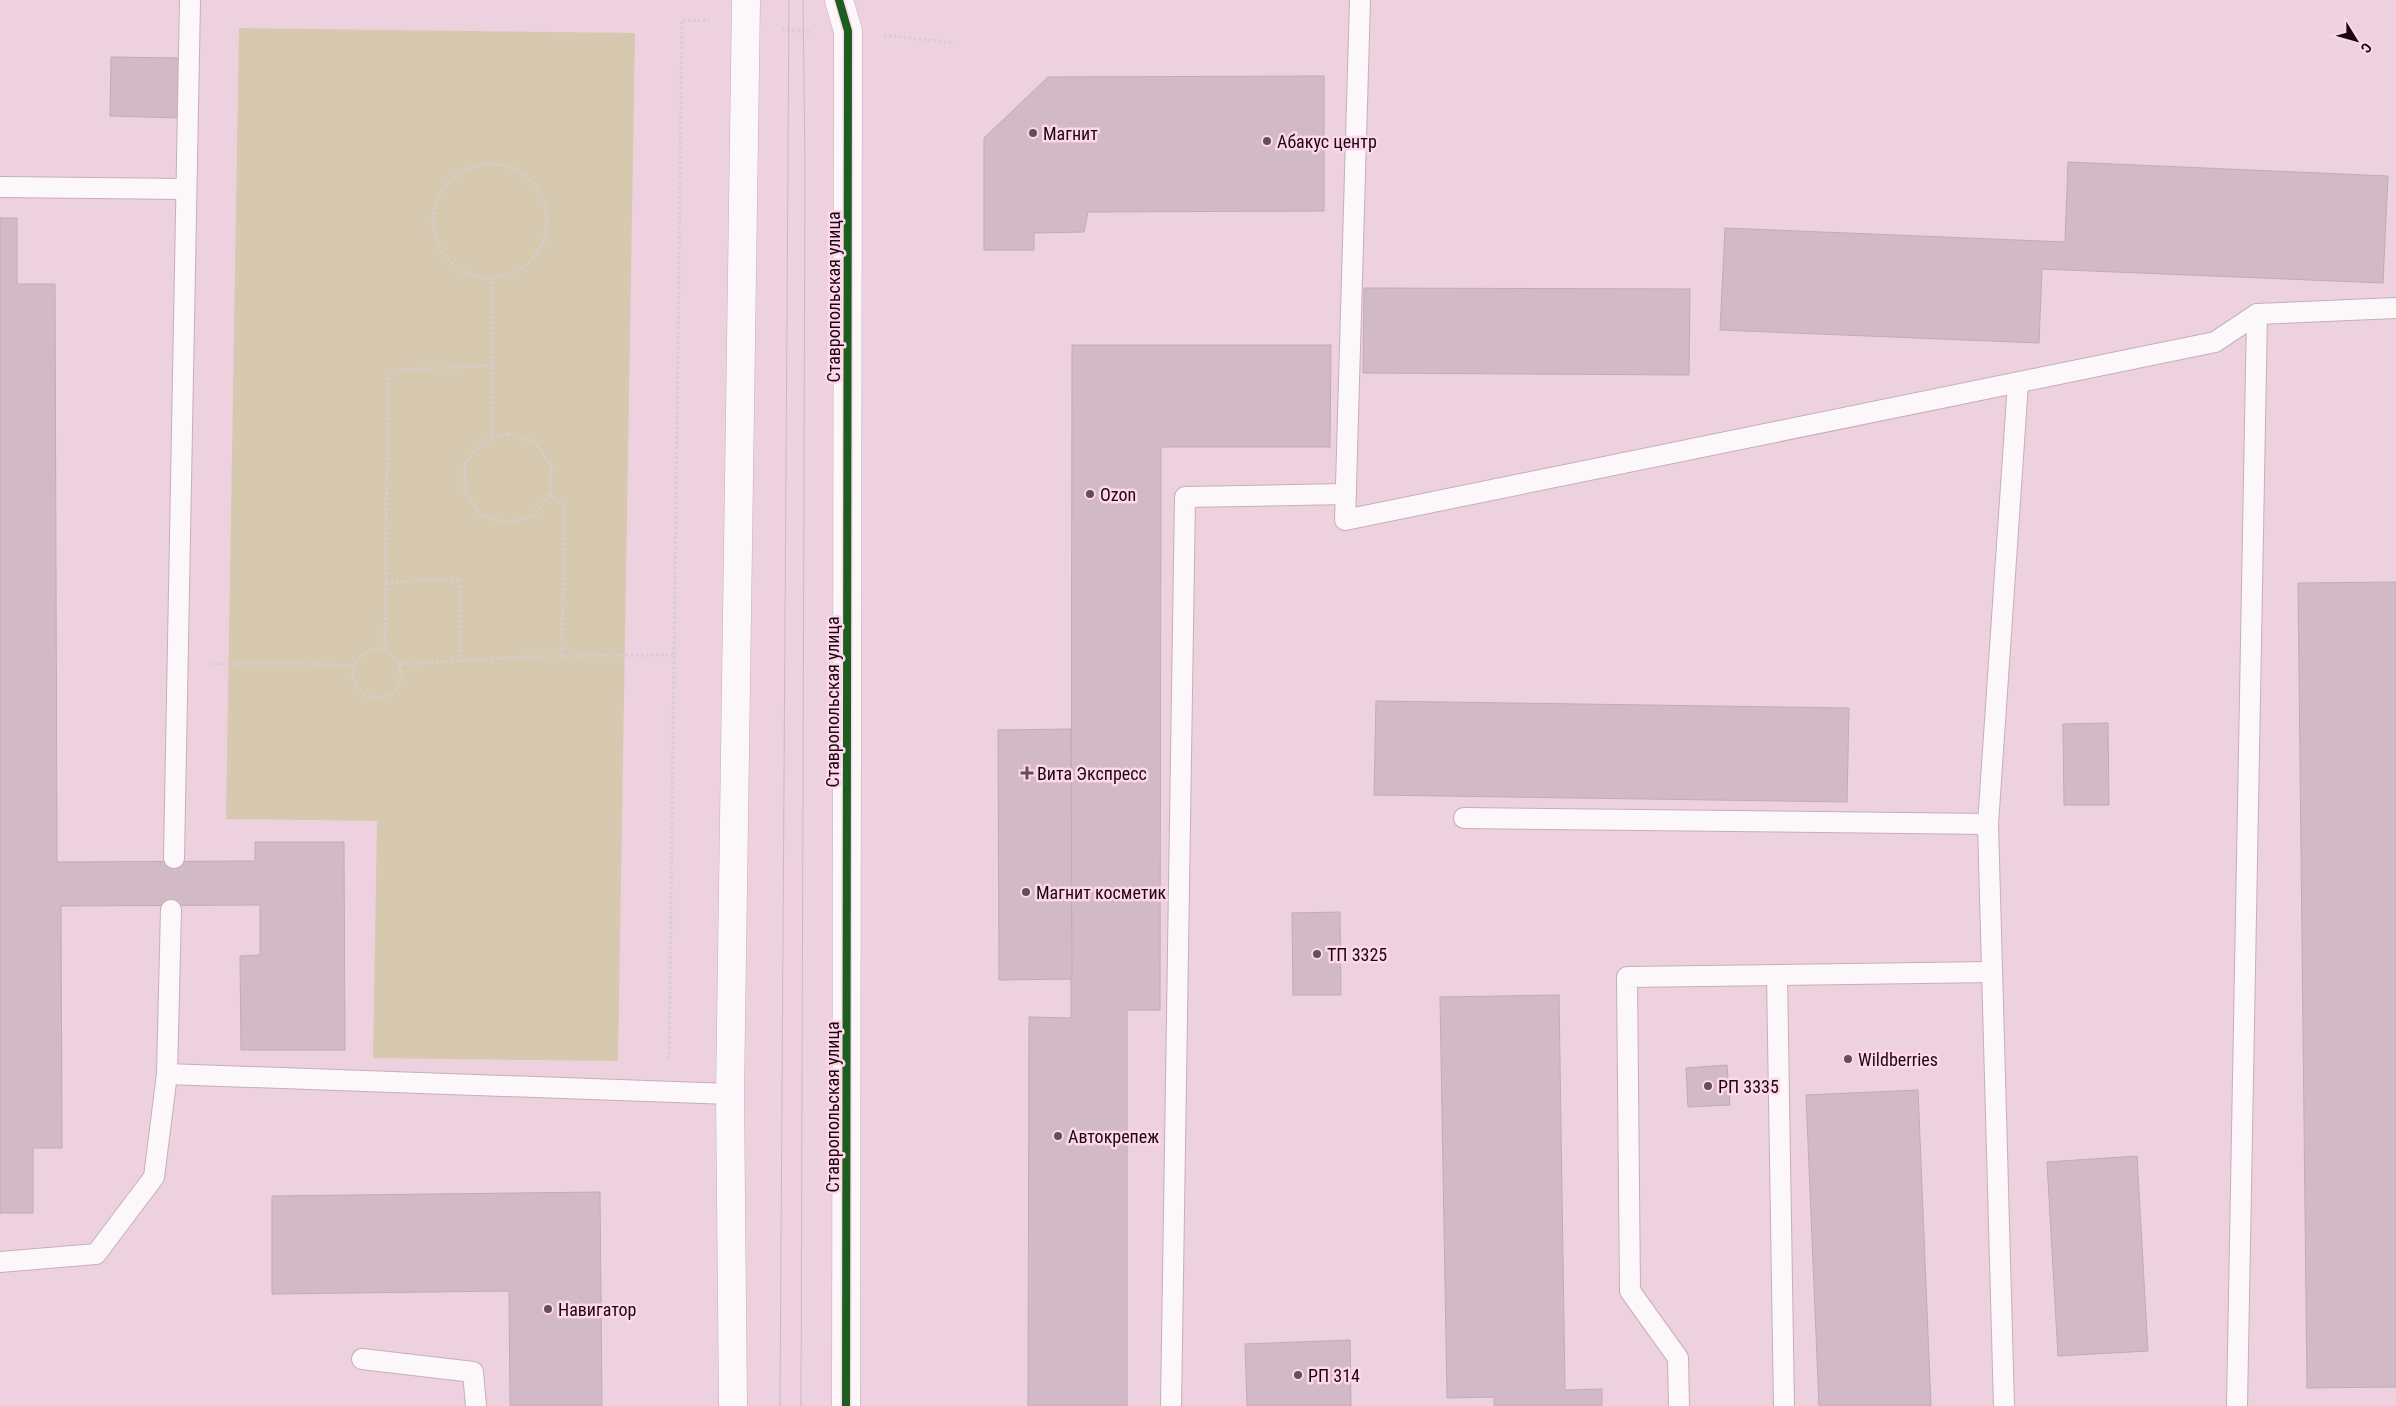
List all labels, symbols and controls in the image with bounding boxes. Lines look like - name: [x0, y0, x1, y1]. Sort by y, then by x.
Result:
- north arrow: [2331, 15, 2381, 65]
- text: С: [2358, 40, 2375, 56]
- place label: Магнит: [1043, 123, 1098, 144]
- marker: Магнит: [1027, 127, 1039, 139]
- place label: Абакус центр: [1277, 131, 1377, 152]
- marker: Абакус центр: [1261, 135, 1273, 147]
- street label: Ставропольская улица: [823, 211, 844, 383]
- place label: Ozon: [1100, 484, 1136, 505]
- marker: Ozon: [1084, 488, 1096, 500]
- street label: Ставропольская улица: [822, 616, 843, 788]
- place label: Вита Экспресс: [1037, 763, 1147, 784]
- marker: Вита Экспресс: [1021, 767, 1033, 779]
- place label: Магнит косметик: [1036, 882, 1167, 903]
- marker: Магнит косметик: [1020, 886, 1032, 898]
- place label: ТП 3325: [1327, 944, 1387, 965]
- marker: ТП 3325: [1311, 948, 1323, 960]
- street label: Ставропольская улица: [822, 1021, 843, 1193]
- place label: Wildberries: [1858, 1049, 1938, 1070]
- marker: Wildberries: [1842, 1053, 1854, 1065]
- place label: РП 3335: [1718, 1076, 1779, 1097]
- marker: РП 3335: [1702, 1080, 1714, 1092]
- place label: Автокрепеж: [1068, 1126, 1159, 1147]
- marker: Автокрепеж: [1052, 1130, 1064, 1142]
- place label: Навигатор: [558, 1299, 637, 1320]
- marker: Навигатор: [542, 1303, 554, 1315]
- place label: РП 314: [1308, 1365, 1360, 1386]
- marker: РП 314: [1292, 1369, 1304, 1381]

